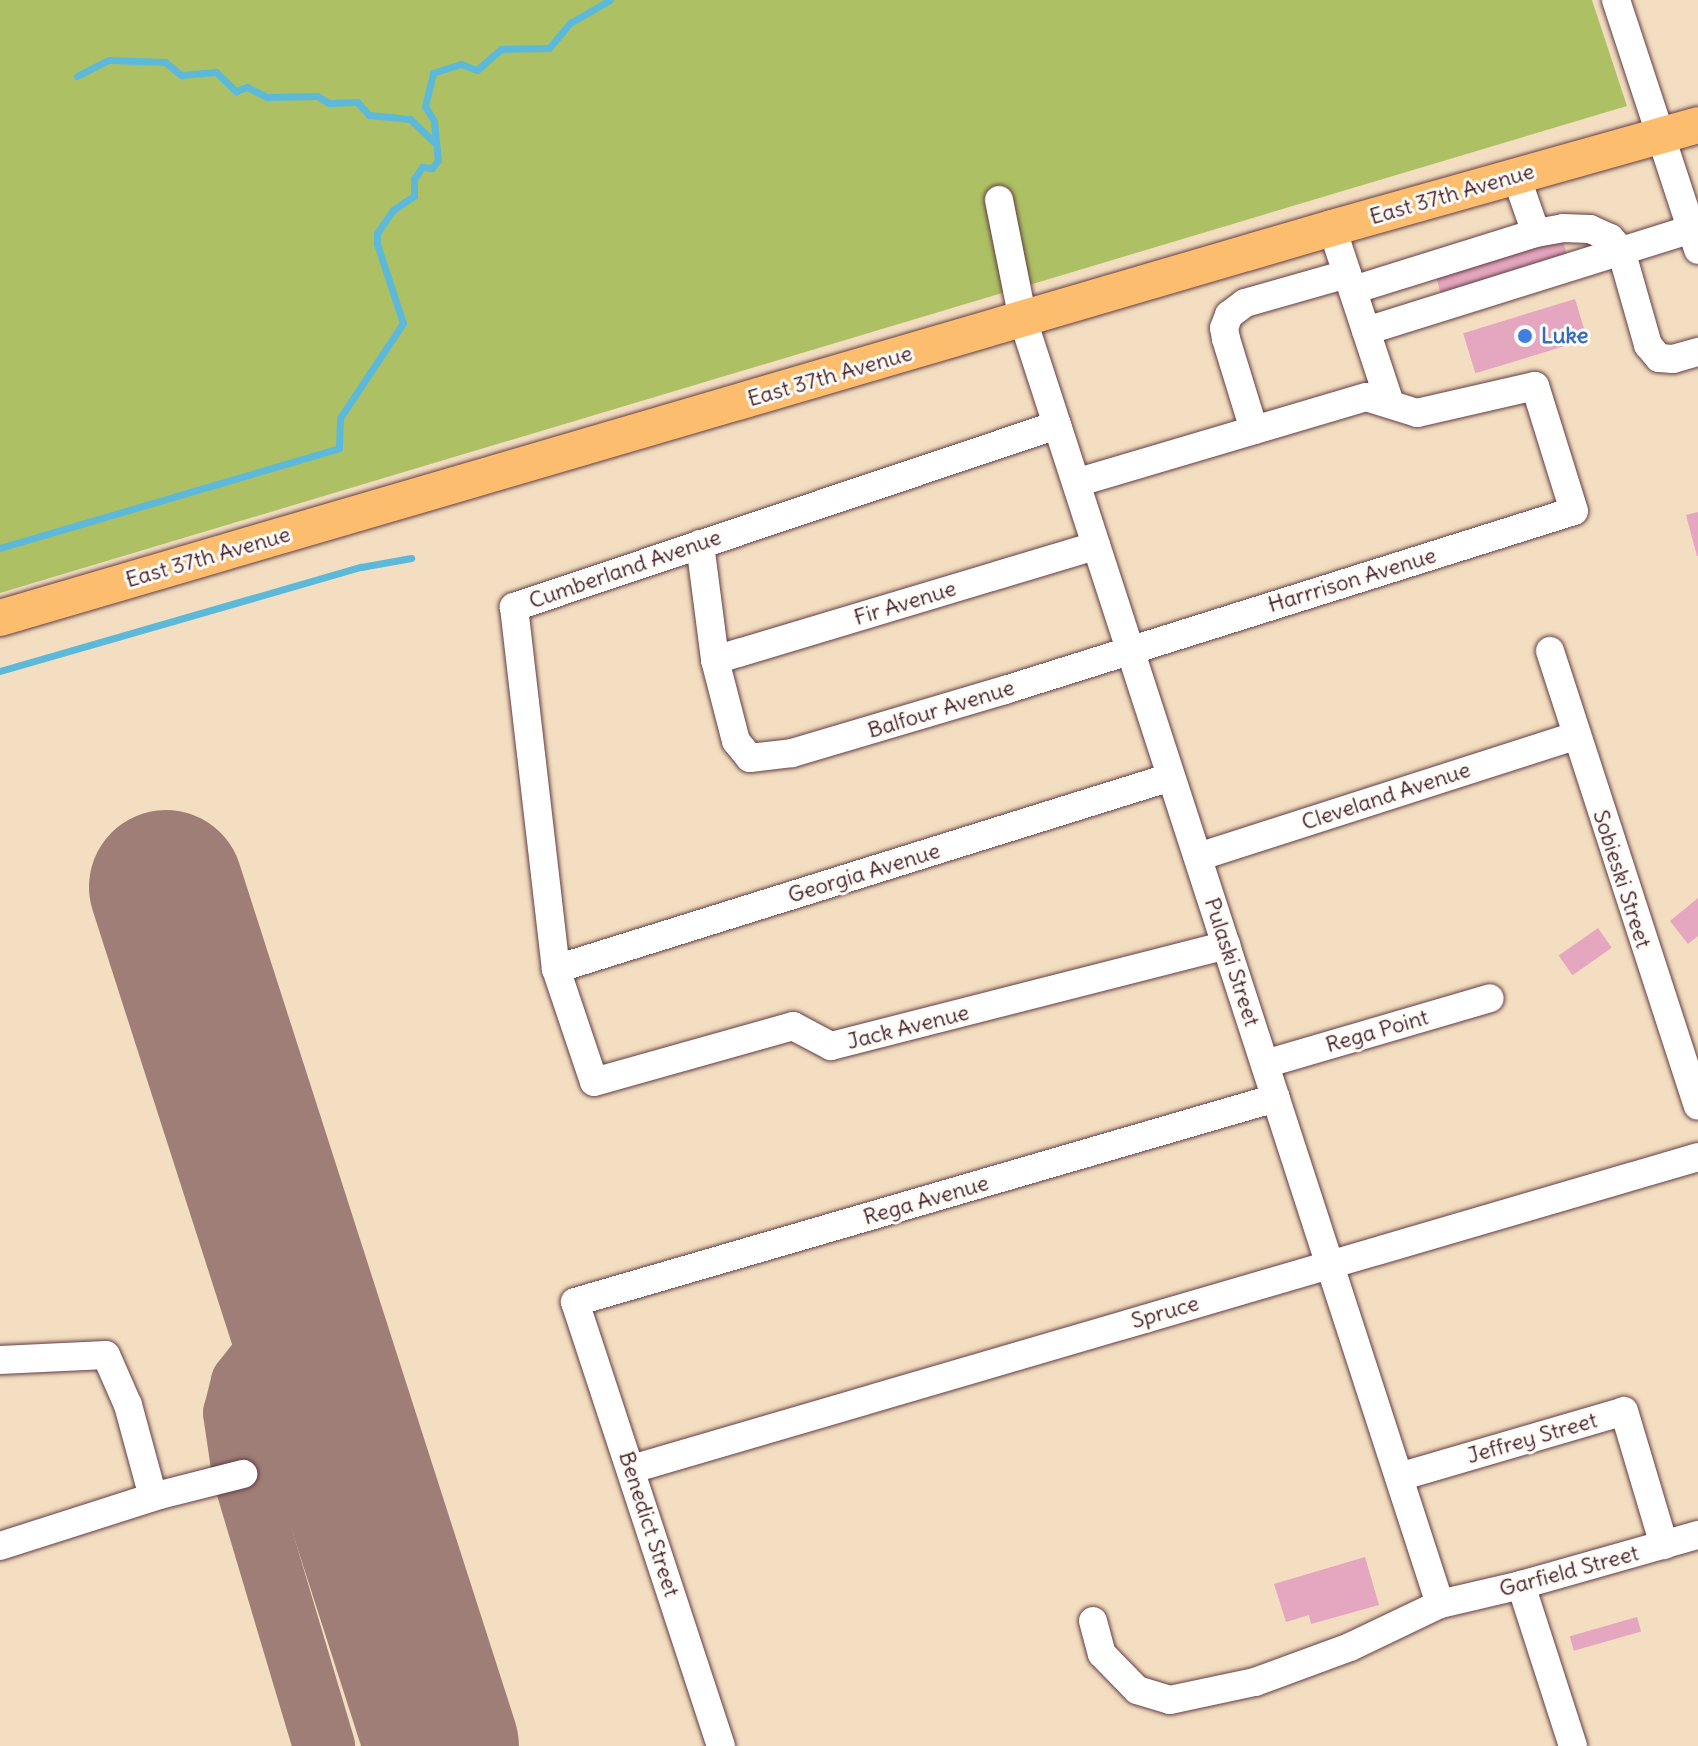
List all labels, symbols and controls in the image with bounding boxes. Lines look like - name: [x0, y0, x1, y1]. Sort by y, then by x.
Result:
- street label: East 37th Avenue: [1367, 158, 1537, 230]
- place label: Luke: [1541, 323, 1588, 349]
- marker: Luke: [1516, 327, 1534, 345]
- street label: East 37th Avenue: [745, 340, 915, 412]
- street label: East 37th Avenue: [123, 521, 293, 593]
- street label: Cumberland Avenue: [525, 524, 725, 614]
- street label: Harrrison Avenue: [1265, 542, 1439, 618]
- street label: Fir Avenue: [851, 575, 959, 631]
- street label: Balfour Avenue: [864, 674, 1018, 744]
- street label: Cleveland Avenue: [1298, 756, 1474, 836]
- street label: Sobieski Street: [1587, 807, 1657, 951]
- street label: Georgia Avenue: [785, 837, 943, 909]
- street label: Pulaski Street: [1199, 894, 1265, 1030]
- street label: Jack Avenue: [844, 999, 972, 1055]
- street label: Rega Point: [1323, 1004, 1431, 1058]
- street label: Rega Avenue: [860, 1170, 992, 1230]
- street label: Spruce: [1128, 1290, 1202, 1334]
- street label: Jeffrey Street: [1464, 1407, 1600, 1469]
- street label: Benedict Street: [613, 1448, 685, 1600]
- street label: Garfield Street: [1496, 1540, 1642, 1602]

